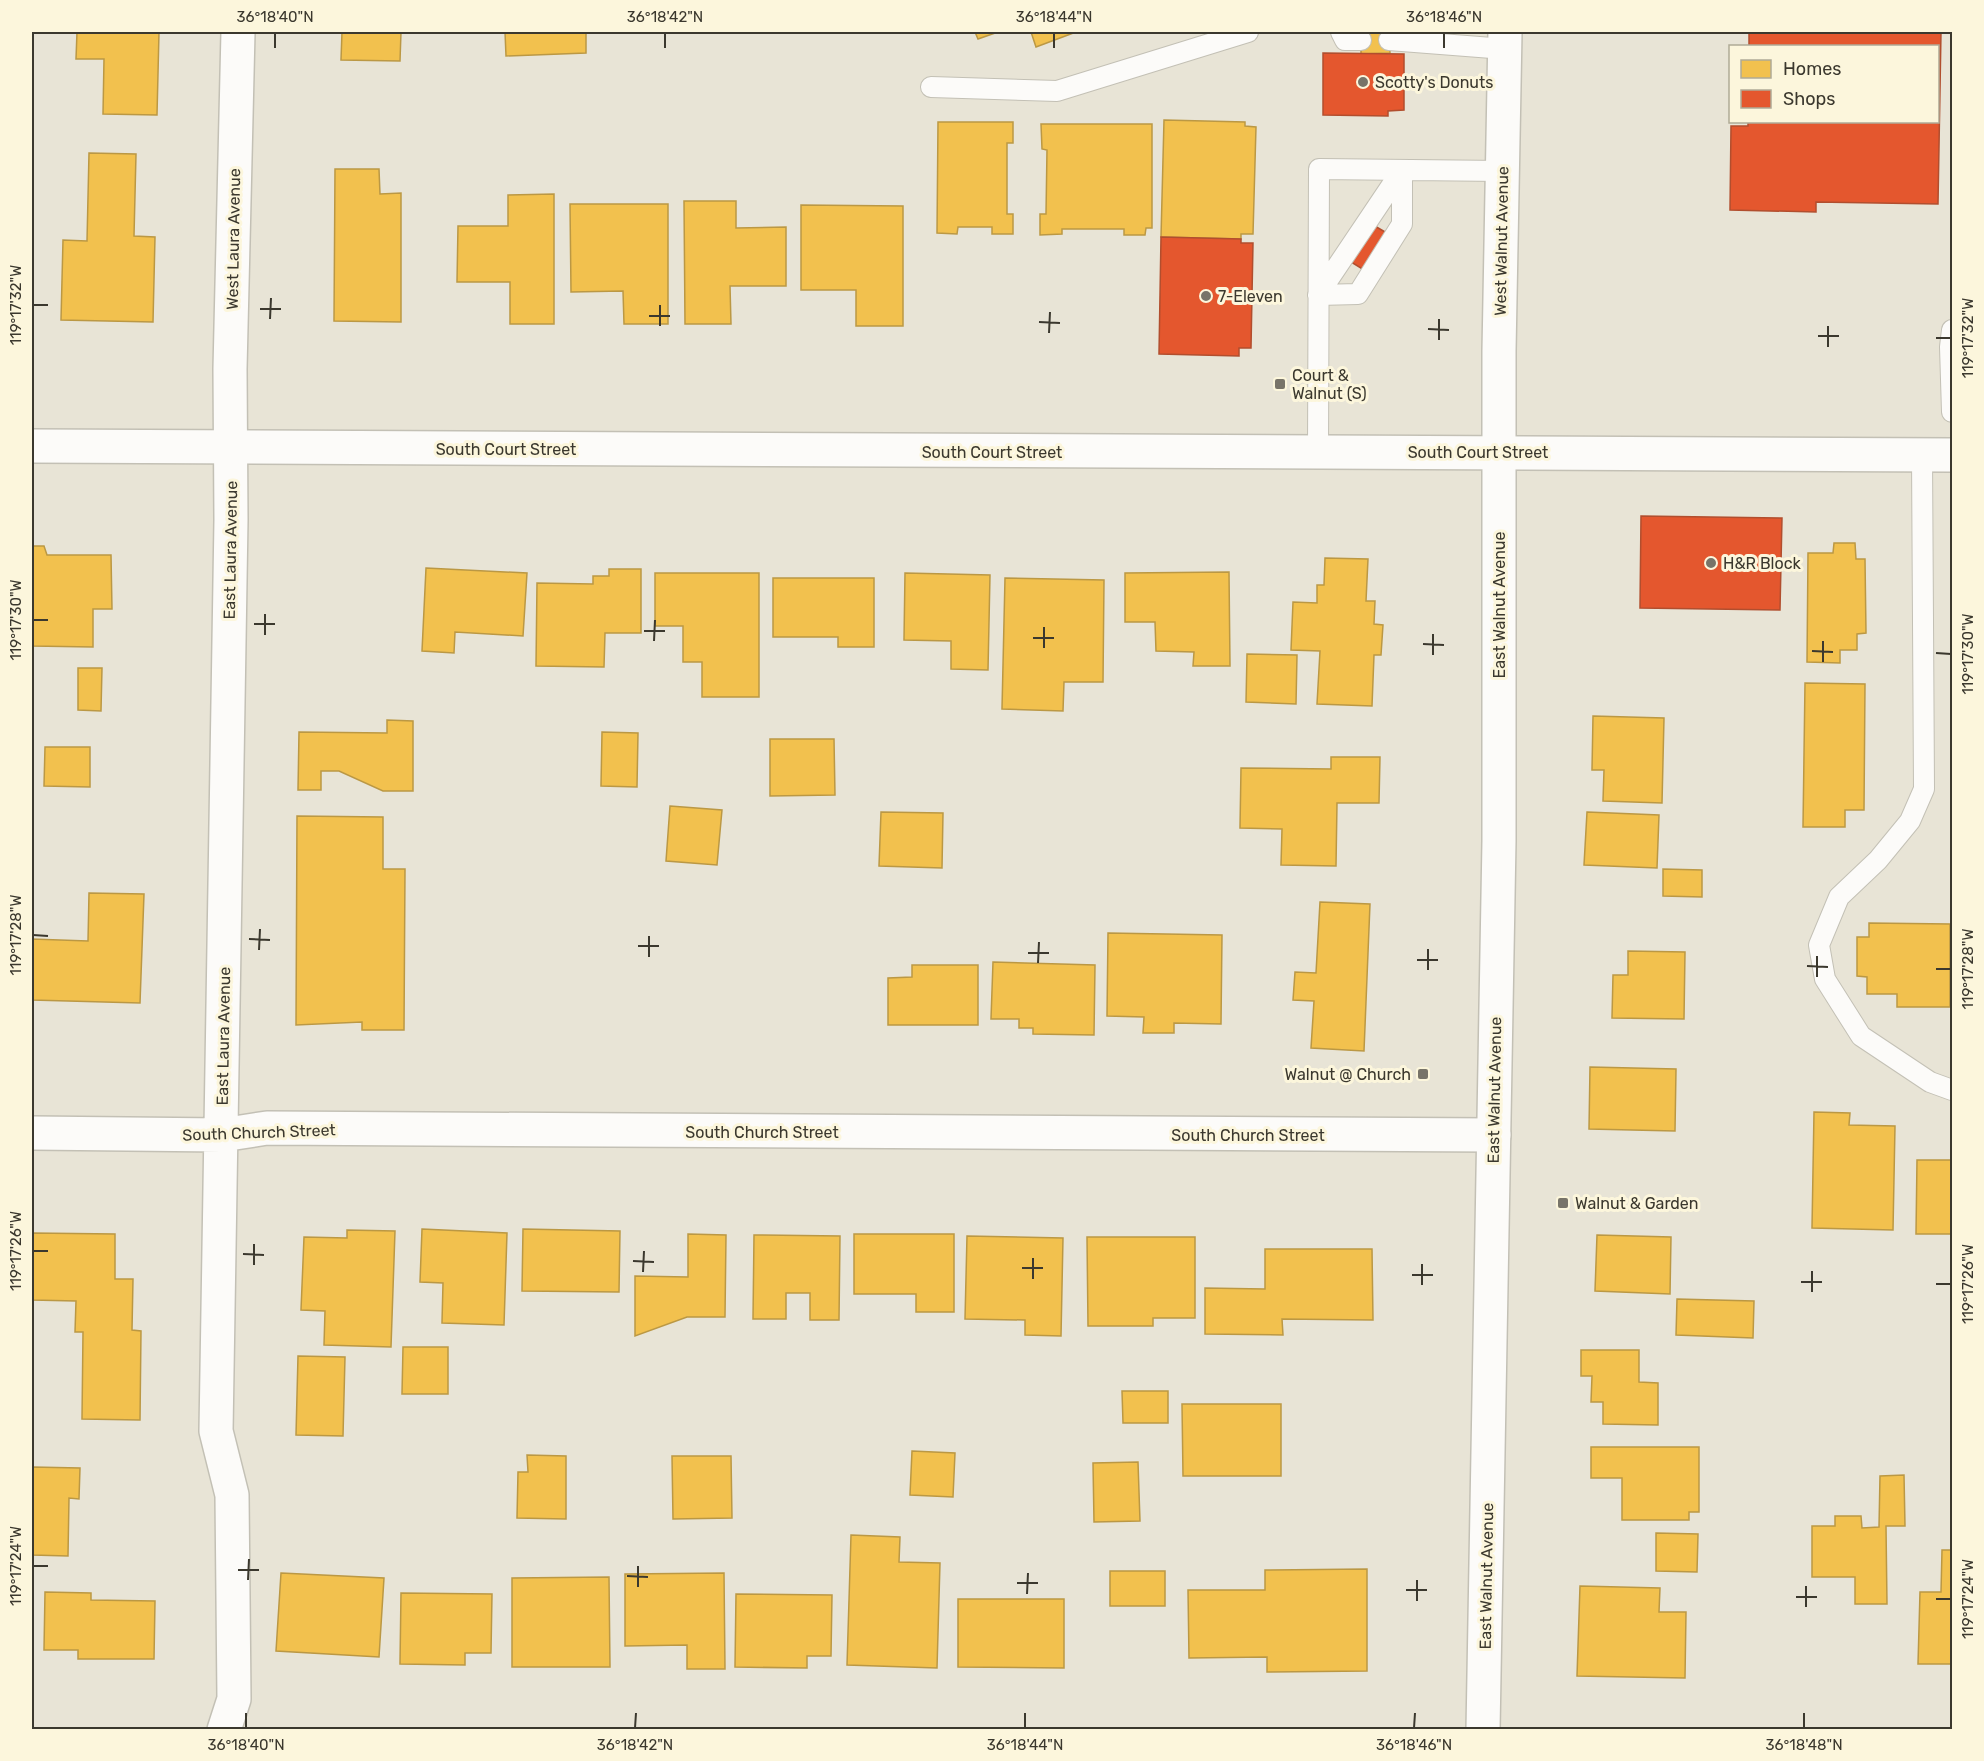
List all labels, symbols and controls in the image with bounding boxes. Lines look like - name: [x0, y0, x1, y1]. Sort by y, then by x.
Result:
- text: 36°18'40"N: [236, 8, 314, 26]
- text: 36°18'42"N: [627, 8, 703, 26]
- text: 36°18'44"N: [1016, 8, 1092, 26]
- text: 36°18'46"N: [1406, 8, 1482, 26]
- legend: [1729, 45, 1939, 123]
- text: Homes: [1783, 58, 1841, 80]
- place label: Scotty's Donuts: [1375, 73, 1493, 92]
- marker: Scotty's Donuts: [1356, 75, 1370, 89]
- text: Shops: [1783, 88, 1835, 110]
- street label: West Walnut Avenue: [1491, 166, 1512, 316]
- street label: West Laura Avenue: [223, 168, 244, 310]
- text: 119°17'32"W: [7, 265, 25, 345]
- place label: 7-Eleven: [1218, 287, 1283, 306]
- marker: 7-Eleven: [1199, 289, 1213, 303]
- text: 119°17'32"W: [1959, 298, 1977, 378]
- place label: Court & Walnut (S): [1292, 366, 1367, 403]
- marker: Court & Walnut (S): [1273, 377, 1287, 391]
- street label: South Court Street: [436, 440, 576, 459]
- street label: South Court Street: [922, 443, 1062, 462]
- street label: South Court Street: [1408, 443, 1548, 462]
- street label: East Laura Avenue: [220, 481, 241, 619]
- street label: East Walnut Avenue: [1490, 532, 1509, 678]
- place label: H&R Block: [1723, 554, 1802, 573]
- marker: H&R Block: [1704, 556, 1718, 570]
- text: 119°17'30"W: [7, 579, 25, 661]
- text: 119°17'30"W: [1959, 613, 1977, 695]
- text: 119°17'28"W: [7, 895, 25, 975]
- text: 119°17'28"W: [1959, 929, 1977, 1009]
- street label: East Laura Avenue: [213, 967, 234, 1105]
- street label: East Walnut Avenue: [1484, 1016, 1505, 1164]
- place label: Walnut @ Church: [1285, 1065, 1411, 1084]
- marker: Walnut @ Church: [1416, 1067, 1430, 1081]
- street label: South Church Street: [182, 1120, 336, 1145]
- street label: South Church Street: [685, 1123, 839, 1142]
- street label: South Church Street: [1171, 1126, 1325, 1145]
- place label: Walnut & Garden: [1575, 1194, 1699, 1213]
- marker: Walnut & Garden: [1556, 1196, 1570, 1210]
- text: 119°17'26"W: [7, 1211, 25, 1291]
- text: 119°17'26"W: [1959, 1244, 1977, 1324]
- street label: East Walnut Avenue: [1476, 1502, 1497, 1650]
- text: 119°17'24"W: [7, 1526, 25, 1606]
- text: 119°17'24"W: [1959, 1559, 1977, 1639]
- text: 36°18'40"N: [207, 1736, 285, 1754]
- text: 36°18'42"N: [597, 1736, 673, 1754]
- text: 36°18'44"N: [987, 1736, 1063, 1754]
- text: 36°18'46"N: [1376, 1736, 1452, 1754]
- text: 36°18'48"N: [1765, 1736, 1843, 1754]

